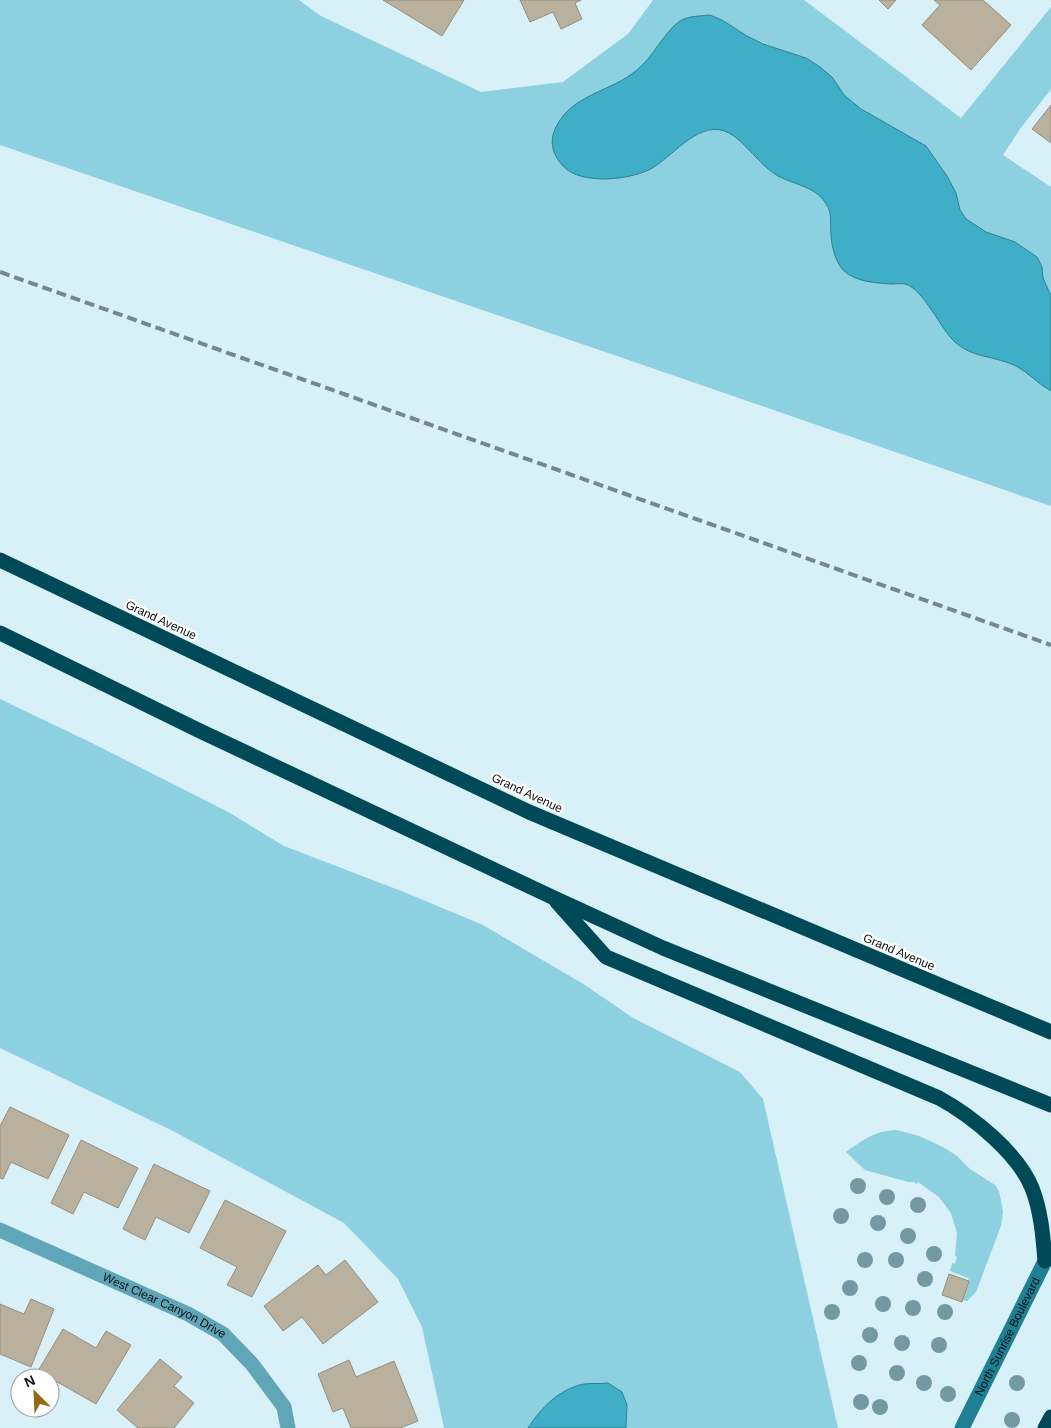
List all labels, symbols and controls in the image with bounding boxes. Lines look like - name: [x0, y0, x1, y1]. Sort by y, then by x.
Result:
- street label: Grand Avenue: [123, 597, 199, 643]
- street label: Grand Avenue: [489, 770, 565, 816]
- street label: Grand Avenue: [861, 931, 937, 974]
- street label: West Clear Canyon Drive: [101, 1270, 229, 1341]
- street label: North Sunrise Boulevard: [972, 1275, 1043, 1398]
- north arrow: [10, 1368, 60, 1418]
- text: N: [22, 1372, 38, 1390]

